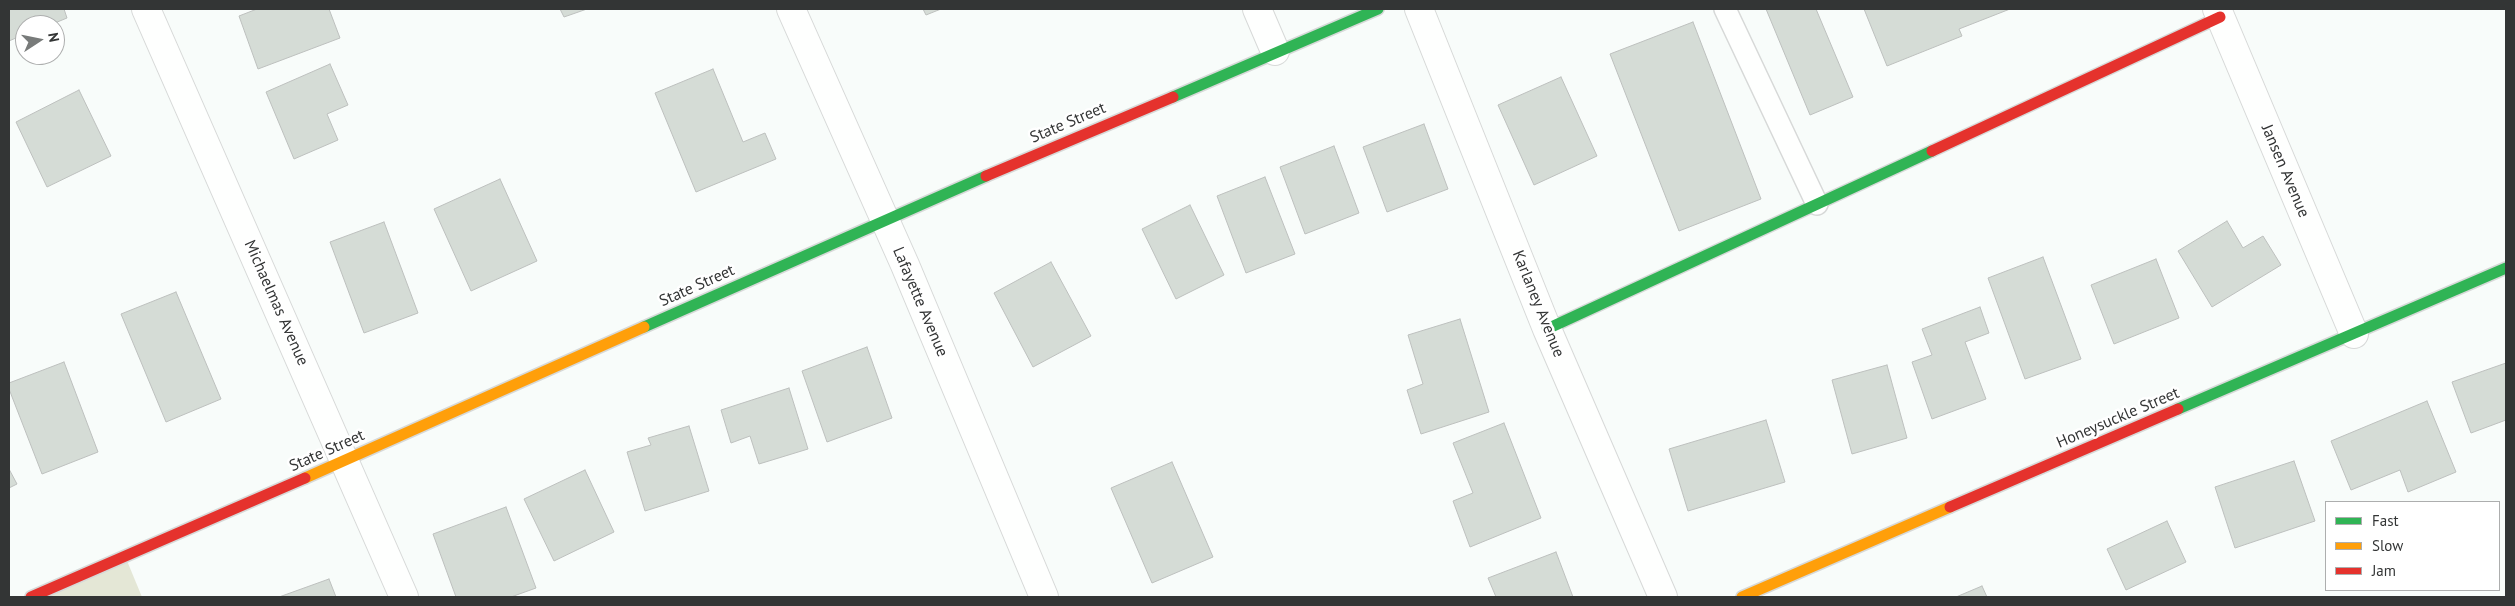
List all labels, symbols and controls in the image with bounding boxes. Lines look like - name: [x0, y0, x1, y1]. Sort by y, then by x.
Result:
- north arrow: [15, 15, 65, 65]
- text: N: [44, 31, 63, 44]
- street label: State Street: [1027, 98, 1109, 148]
- street label: Jansen Avenue: [2257, 122, 2313, 220]
- street label: Michaelmas Avenue: [240, 237, 312, 369]
- street label: Lafayette Avenue: [888, 244, 952, 360]
- street label: Karlaney Avenue: [1508, 248, 1568, 360]
- street label: State Street: [656, 261, 738, 311]
- street label: Honeysuckle Street: [2054, 383, 2182, 453]
- street label: State Street: [286, 426, 368, 476]
- legend: [2325, 501, 2500, 591]
- text: Fast: [2372, 511, 2399, 530]
- text: Slow: [2372, 536, 2403, 555]
- text: Jam: [2372, 561, 2396, 580]

